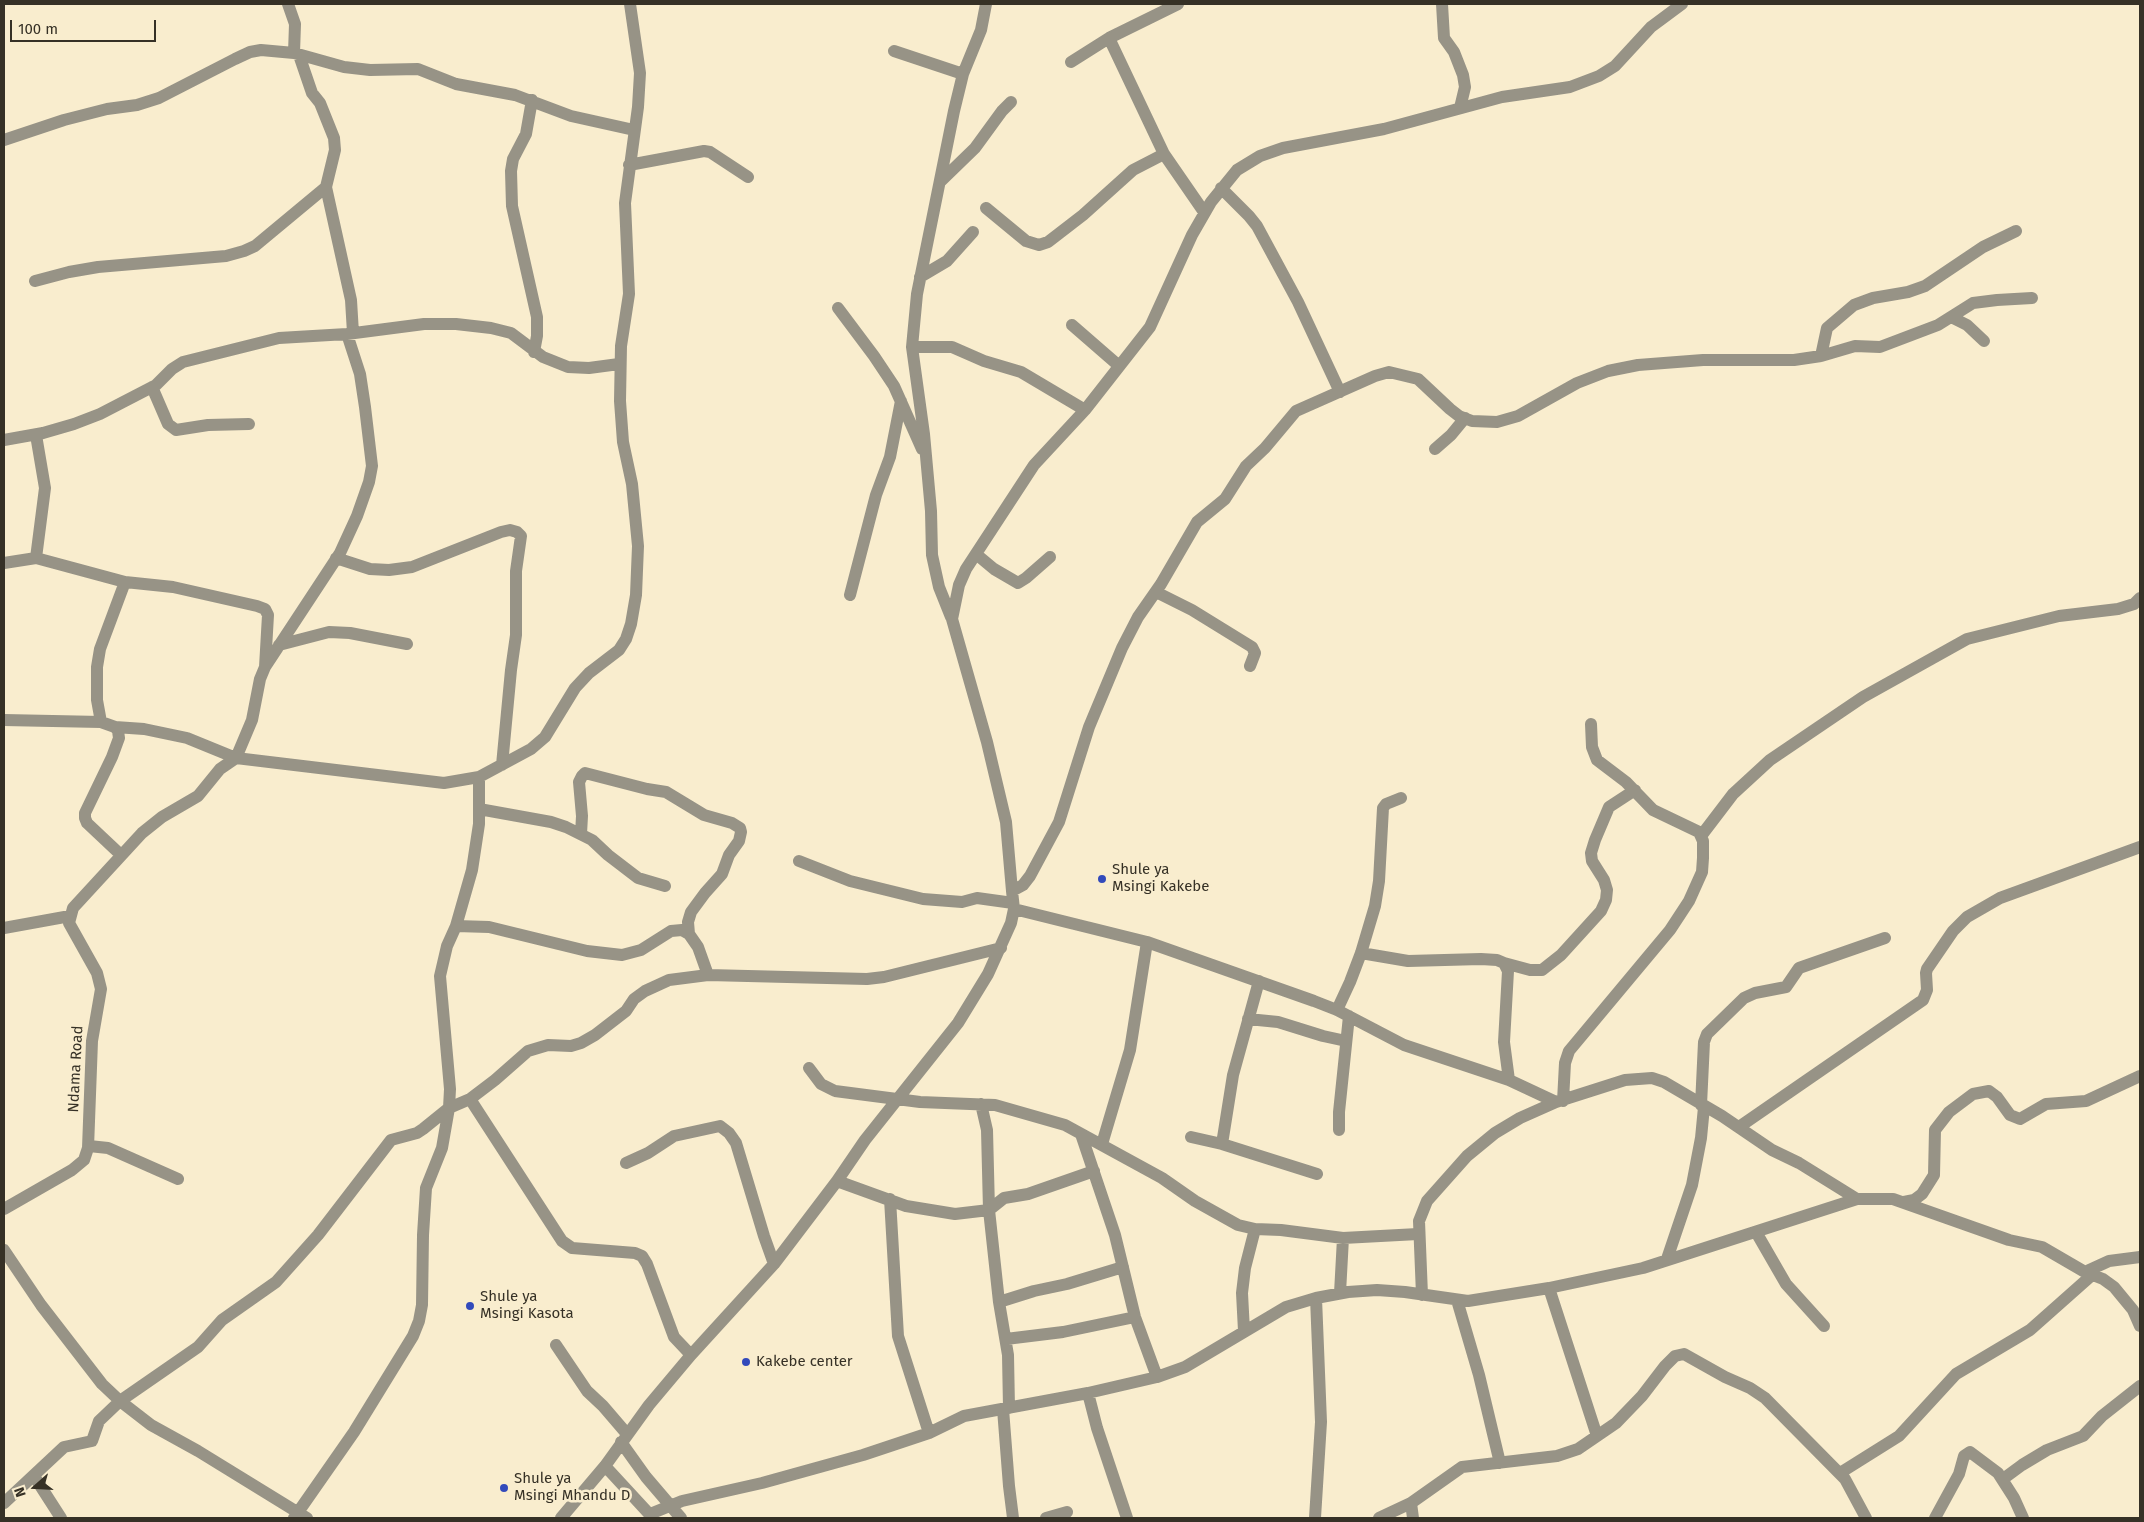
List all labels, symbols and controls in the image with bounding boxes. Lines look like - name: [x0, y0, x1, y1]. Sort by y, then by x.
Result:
- scale bar: [12, 10, 159, 42]
- text: 100 m: [18, 20, 58, 38]
- place label: Shule ya Msingi Kakebe: [1112, 861, 1209, 896]
- marker: Shule ya Msingi Kakebe: [1096, 873, 1108, 885]
- street label: Ndama Road: [65, 1025, 87, 1113]
- place label: Shule ya Msingi Kasota: [480, 1288, 574, 1323]
- marker: Shule ya Msingi Kasota: [464, 1300, 476, 1312]
- place label: Kakebe center: [756, 1353, 853, 1371]
- marker: Kakebe center: [740, 1356, 752, 1368]
- north arrow: [10, 1462, 60, 1512]
- place label: Shule ya Msingi Mhandu D: [514, 1470, 630, 1505]
- marker: Shule ya Msingi Mhandu D: [498, 1482, 510, 1494]
- text: N: [11, 1485, 30, 1499]

